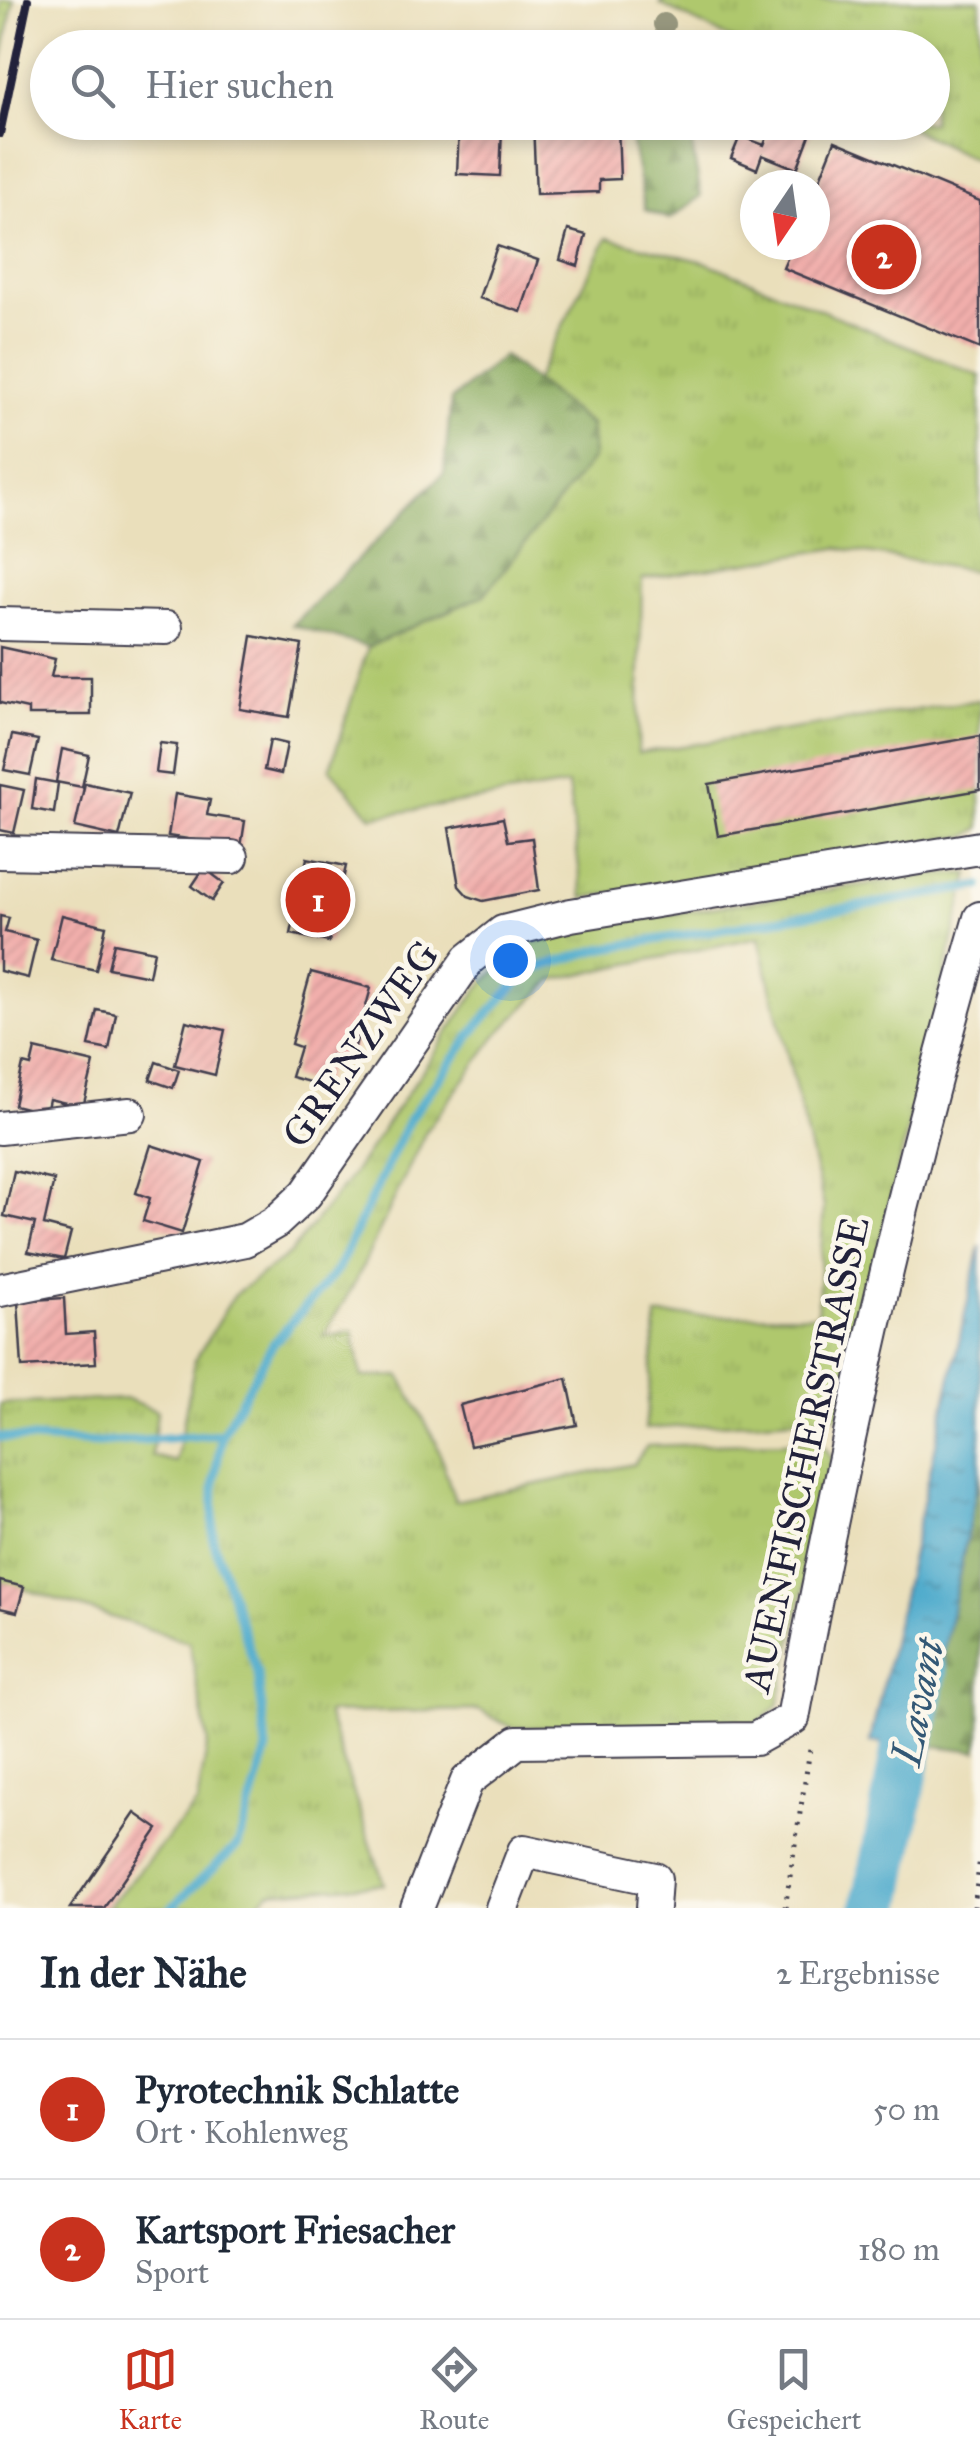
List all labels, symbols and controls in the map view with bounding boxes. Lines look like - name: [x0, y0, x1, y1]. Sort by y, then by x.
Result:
- search box: [30, 30, 950, 140]
- icon: search: [65, 58, 120, 113]
- text: Hier suchen: [145, 62, 334, 108]
- north arrow: [740, 170, 830, 260]
- pin: 2: [852, 220, 916, 294]
- pin: 1: [286, 862, 350, 938]
- street label: GRENZWEG: [271, 932, 449, 1157]
- your location: [485, 935, 536, 986]
- street label: AUENFISCHERSTRASSE: [731, 1212, 880, 1698]
- water label: Lavant: [880, 1632, 956, 1772]
- text: In der Nähe: [40, 1947, 247, 1999]
- text: 2 Ergebnisse: [776, 1954, 940, 1993]
- text: Pyrotechnik Schlatte: [135, 2067, 459, 2113]
- text: 1: [66, 2090, 79, 2129]
- text: 50 m: [873, 2090, 940, 2129]
- text: Ort · Kohlenweg: [135, 2113, 348, 2152]
- text: Kartsport Friesacher: [135, 2207, 455, 2253]
- text: 2: [65, 2230, 80, 2269]
- text: 180 m: [858, 2230, 940, 2269]
- text: Sport: [135, 2253, 209, 2292]
- tab: Karte: [118, 2342, 182, 2437]
- tab: Route: [419, 2342, 490, 2437]
- tab: Gespeichert: [727, 2342, 861, 2437]

